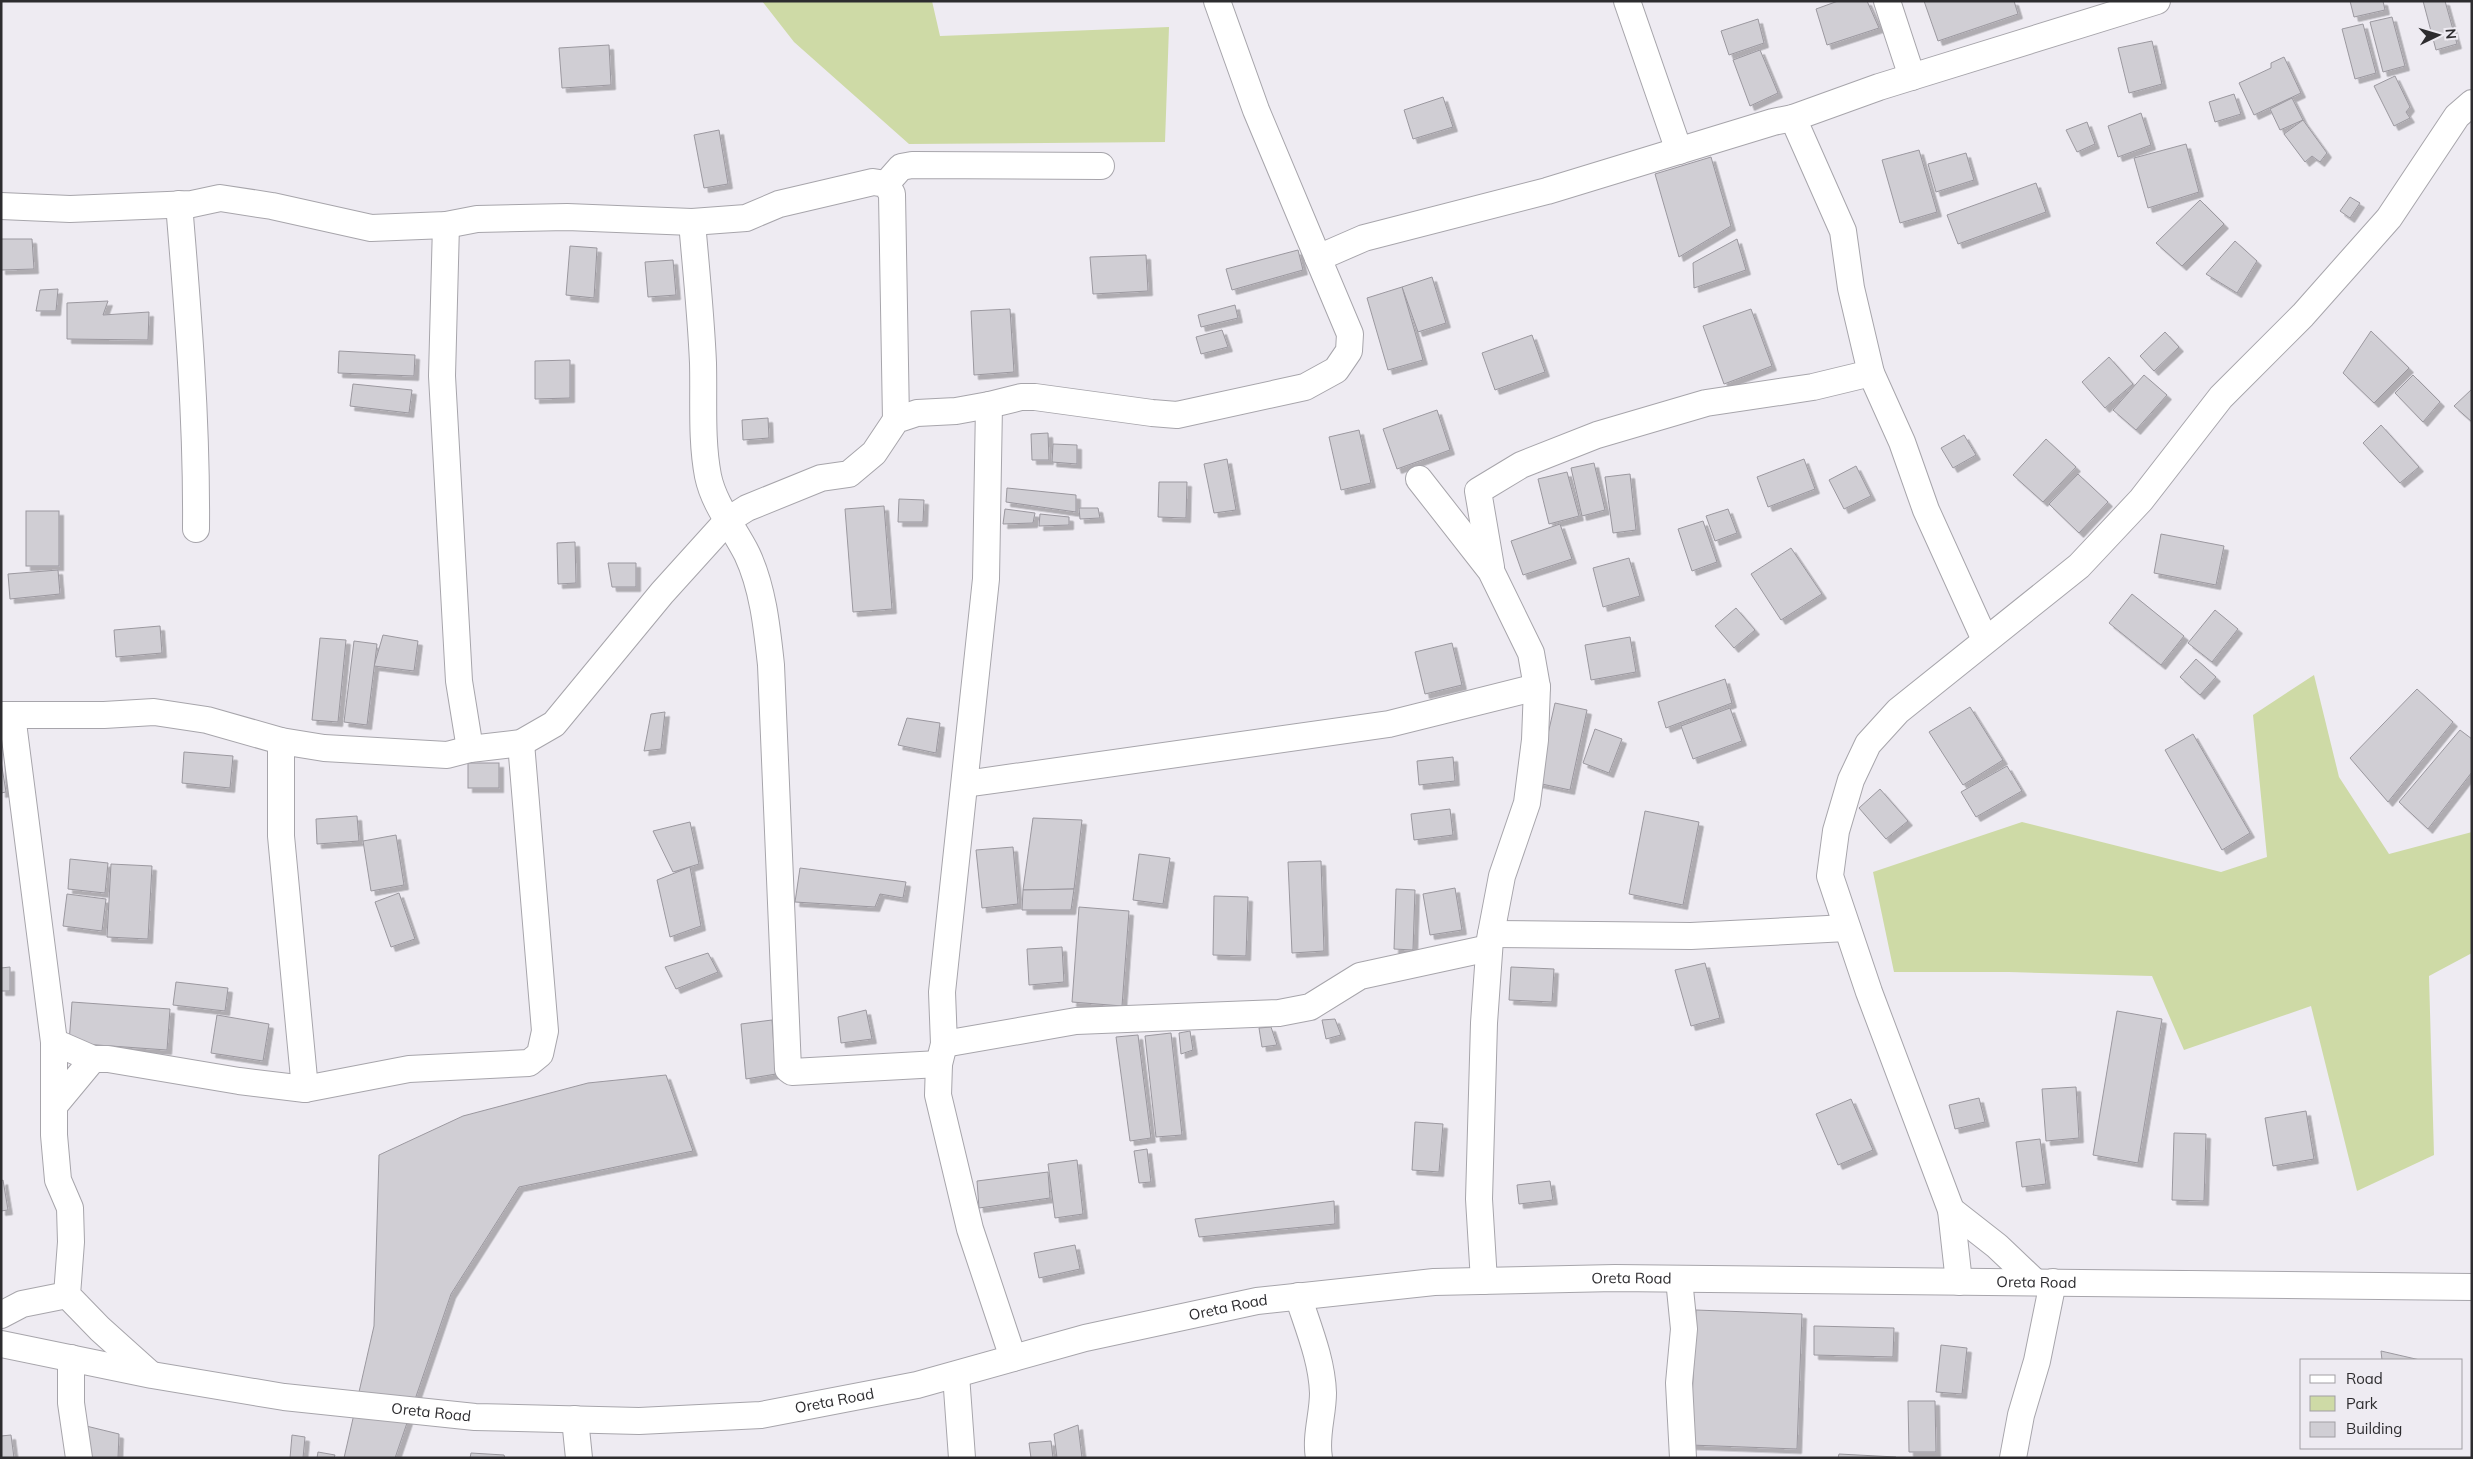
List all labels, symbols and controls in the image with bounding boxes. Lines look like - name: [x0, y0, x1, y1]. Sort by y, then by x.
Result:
- north arrow: [2413, 10, 2463, 60]
- text: N: [2442, 28, 2460, 40]
- street label: Oreta Road: [1591, 1268, 1672, 1288]
- street label: Oreta Road: [1996, 1272, 2077, 1292]
- street label: Oreta Road: [1187, 1290, 1269, 1324]
- legend: [2300, 1359, 2463, 1449]
- text: Road: [2346, 1369, 2383, 1388]
- street label: Oreta Road: [793, 1383, 875, 1417]
- text: Park: [2346, 1394, 2378, 1413]
- street label: Oreta Road: [390, 1398, 472, 1426]
- text: Building: [2346, 1419, 2402, 1438]

